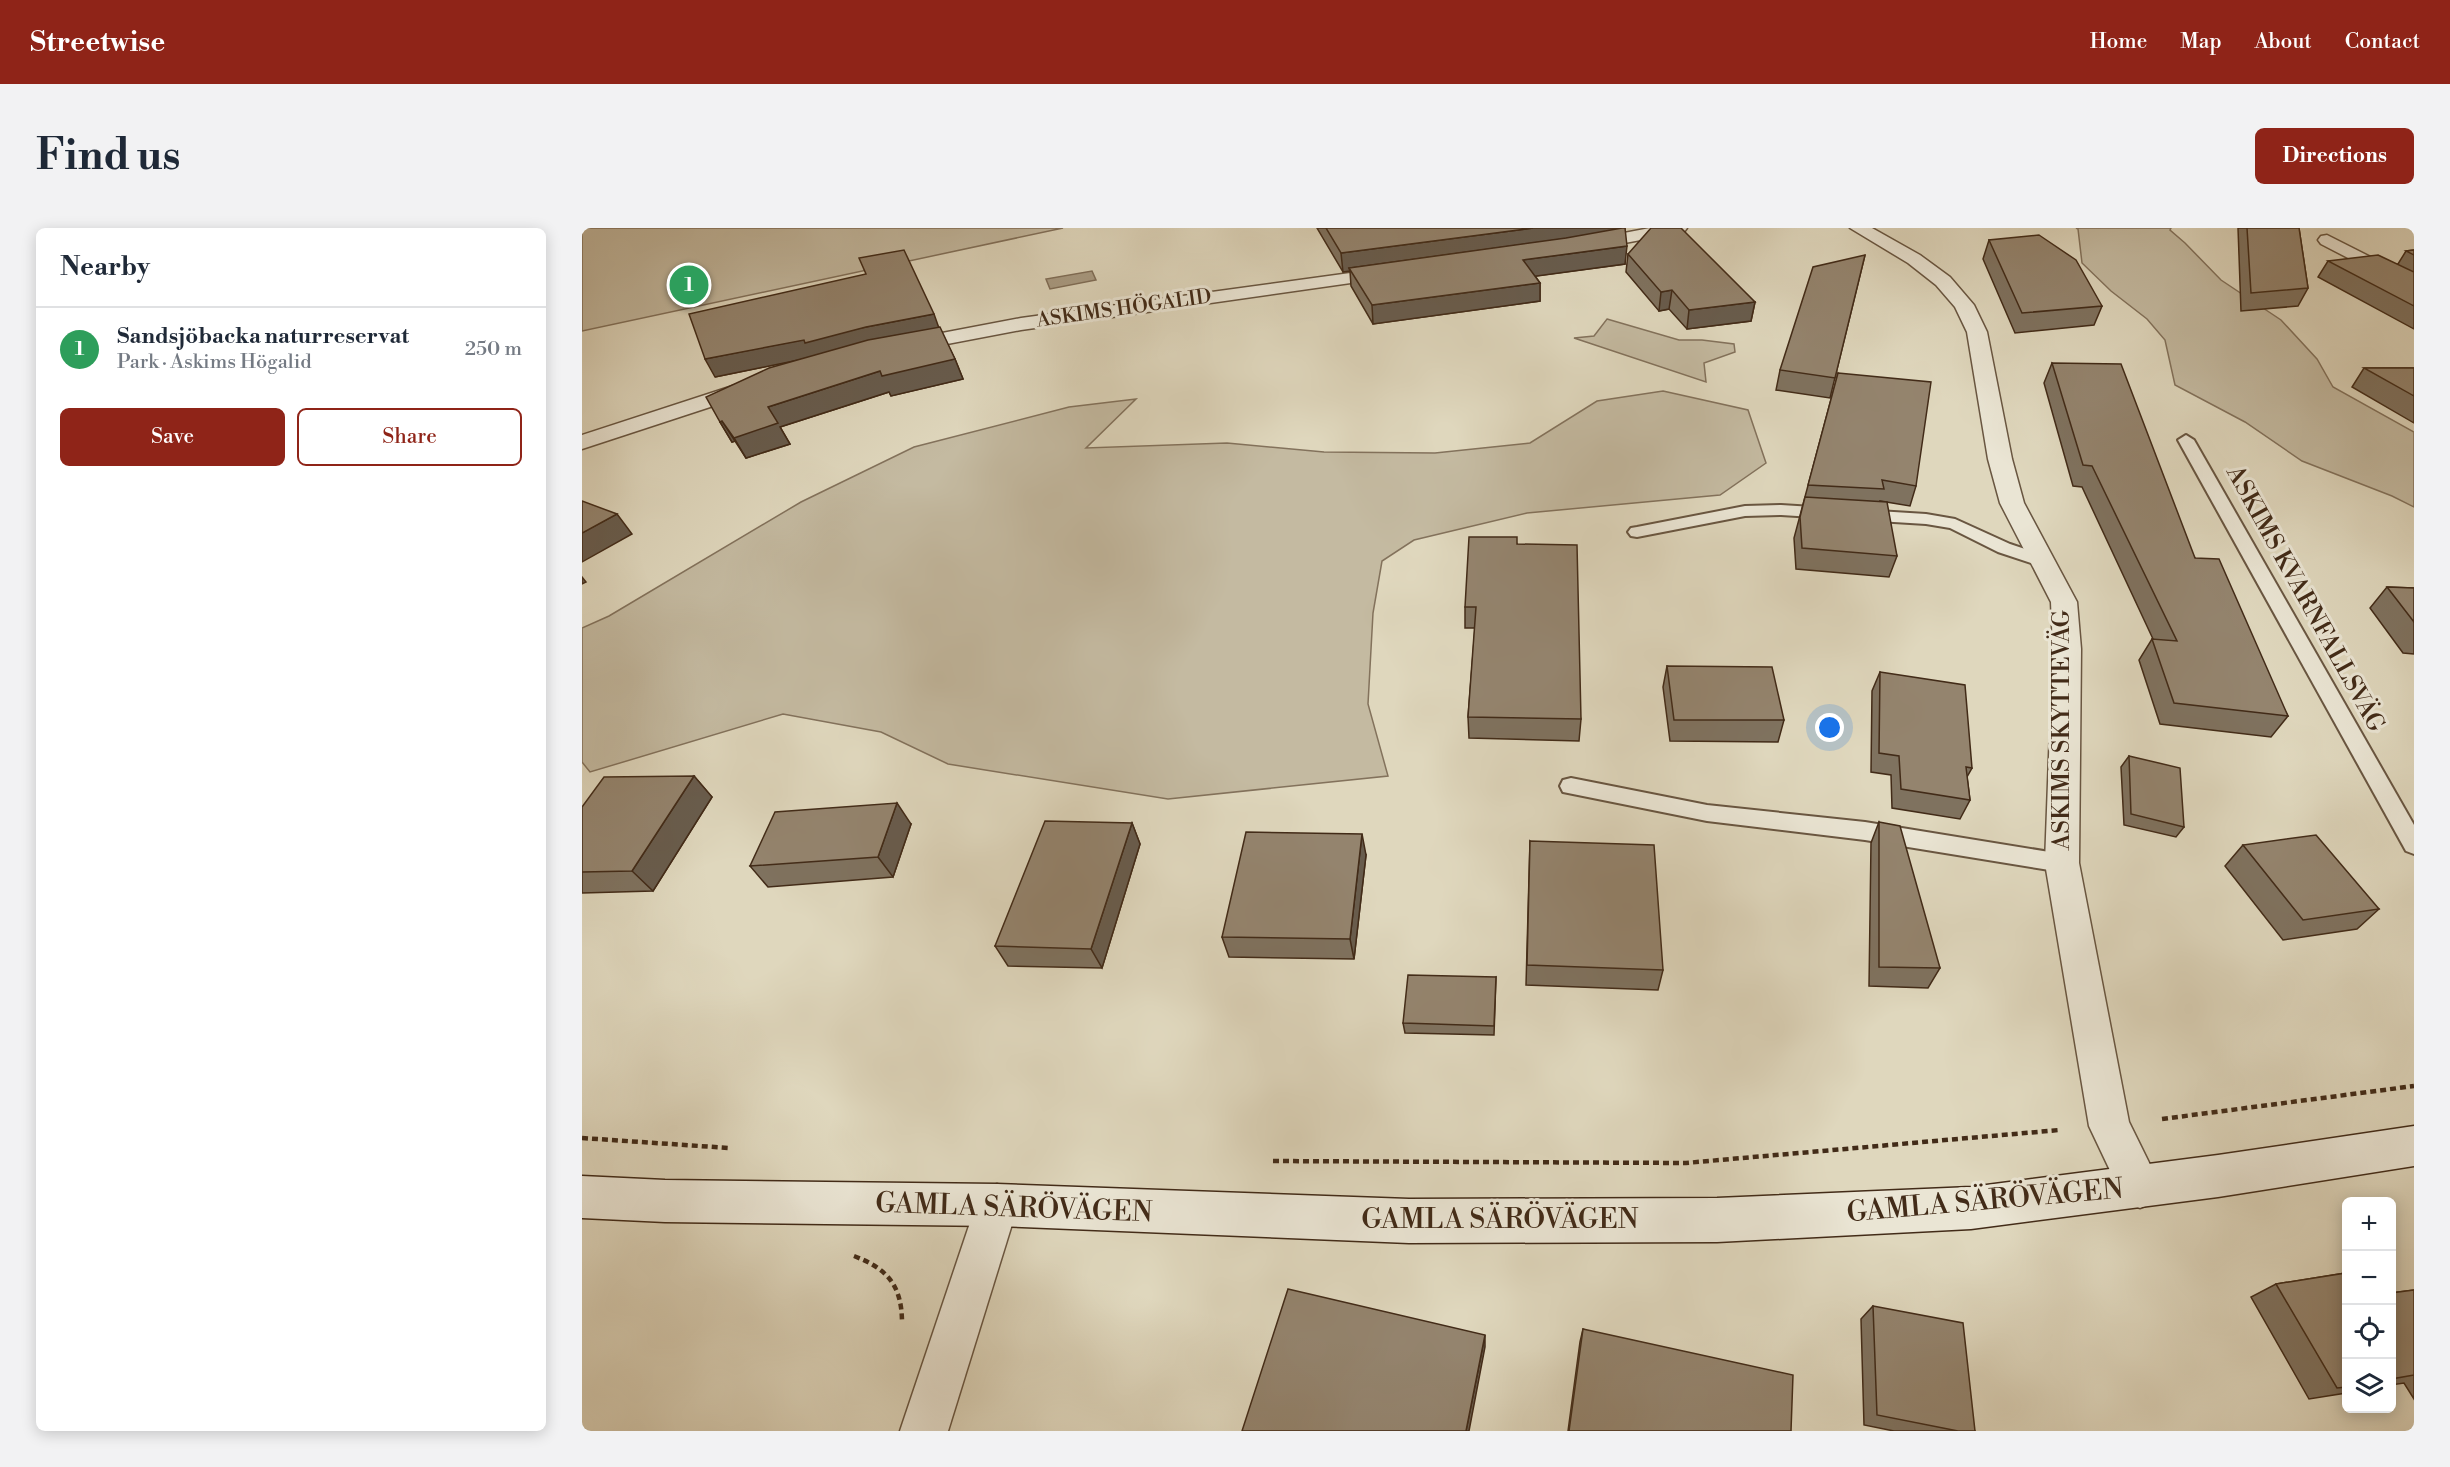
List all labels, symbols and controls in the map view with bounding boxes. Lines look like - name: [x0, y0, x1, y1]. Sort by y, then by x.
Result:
- text: Streetwise: [30, 25, 165, 60]
- text: Home: [2090, 29, 2147, 55]
- text: Map: [2180, 29, 2222, 55]
- text: About: [2255, 29, 2312, 55]
- text: Contact: [2345, 29, 2420, 55]
- button: Directions: [2255, 128, 2414, 184]
- text: Find us: [36, 130, 180, 183]
- text: Nearby: [60, 251, 150, 283]
- pin: 1: [670, 262, 708, 308]
- street label: ASKIMS HÖGALID: [1034, 283, 1213, 334]
- text: Sandsjöbacka naturreservat: [117, 323, 409, 350]
- text: 1: [75, 337, 84, 362]
- text: 250 m: [465, 337, 522, 362]
- text: Park · Askims Högalid: [117, 350, 312, 375]
- button: Save: [60, 408, 285, 466]
- button: Share: [297, 408, 522, 466]
- street label: ASKIMS KVARNFALLSVÄG: [2219, 459, 2392, 738]
- street label: ASKIMS SKYTTEVÄG: [2046, 610, 2077, 851]
- your location: [1815, 713, 1844, 742]
- street label: GAMLA SÄRÖVÄGEN: [1845, 1170, 2125, 1231]
- street label: GAMLA SÄRÖVÄGEN: [875, 1185, 1153, 1230]
- map controls: [2342, 1197, 2396, 1413]
- button: +: [2342, 1197, 2396, 1251]
- street label: GAMLA SÄRÖVÄGEN: [1361, 1201, 1639, 1237]
- button: −: [2342, 1251, 2396, 1305]
- button: locate: [2342, 1305, 2396, 1359]
- button: layers: [2342, 1359, 2396, 1413]

